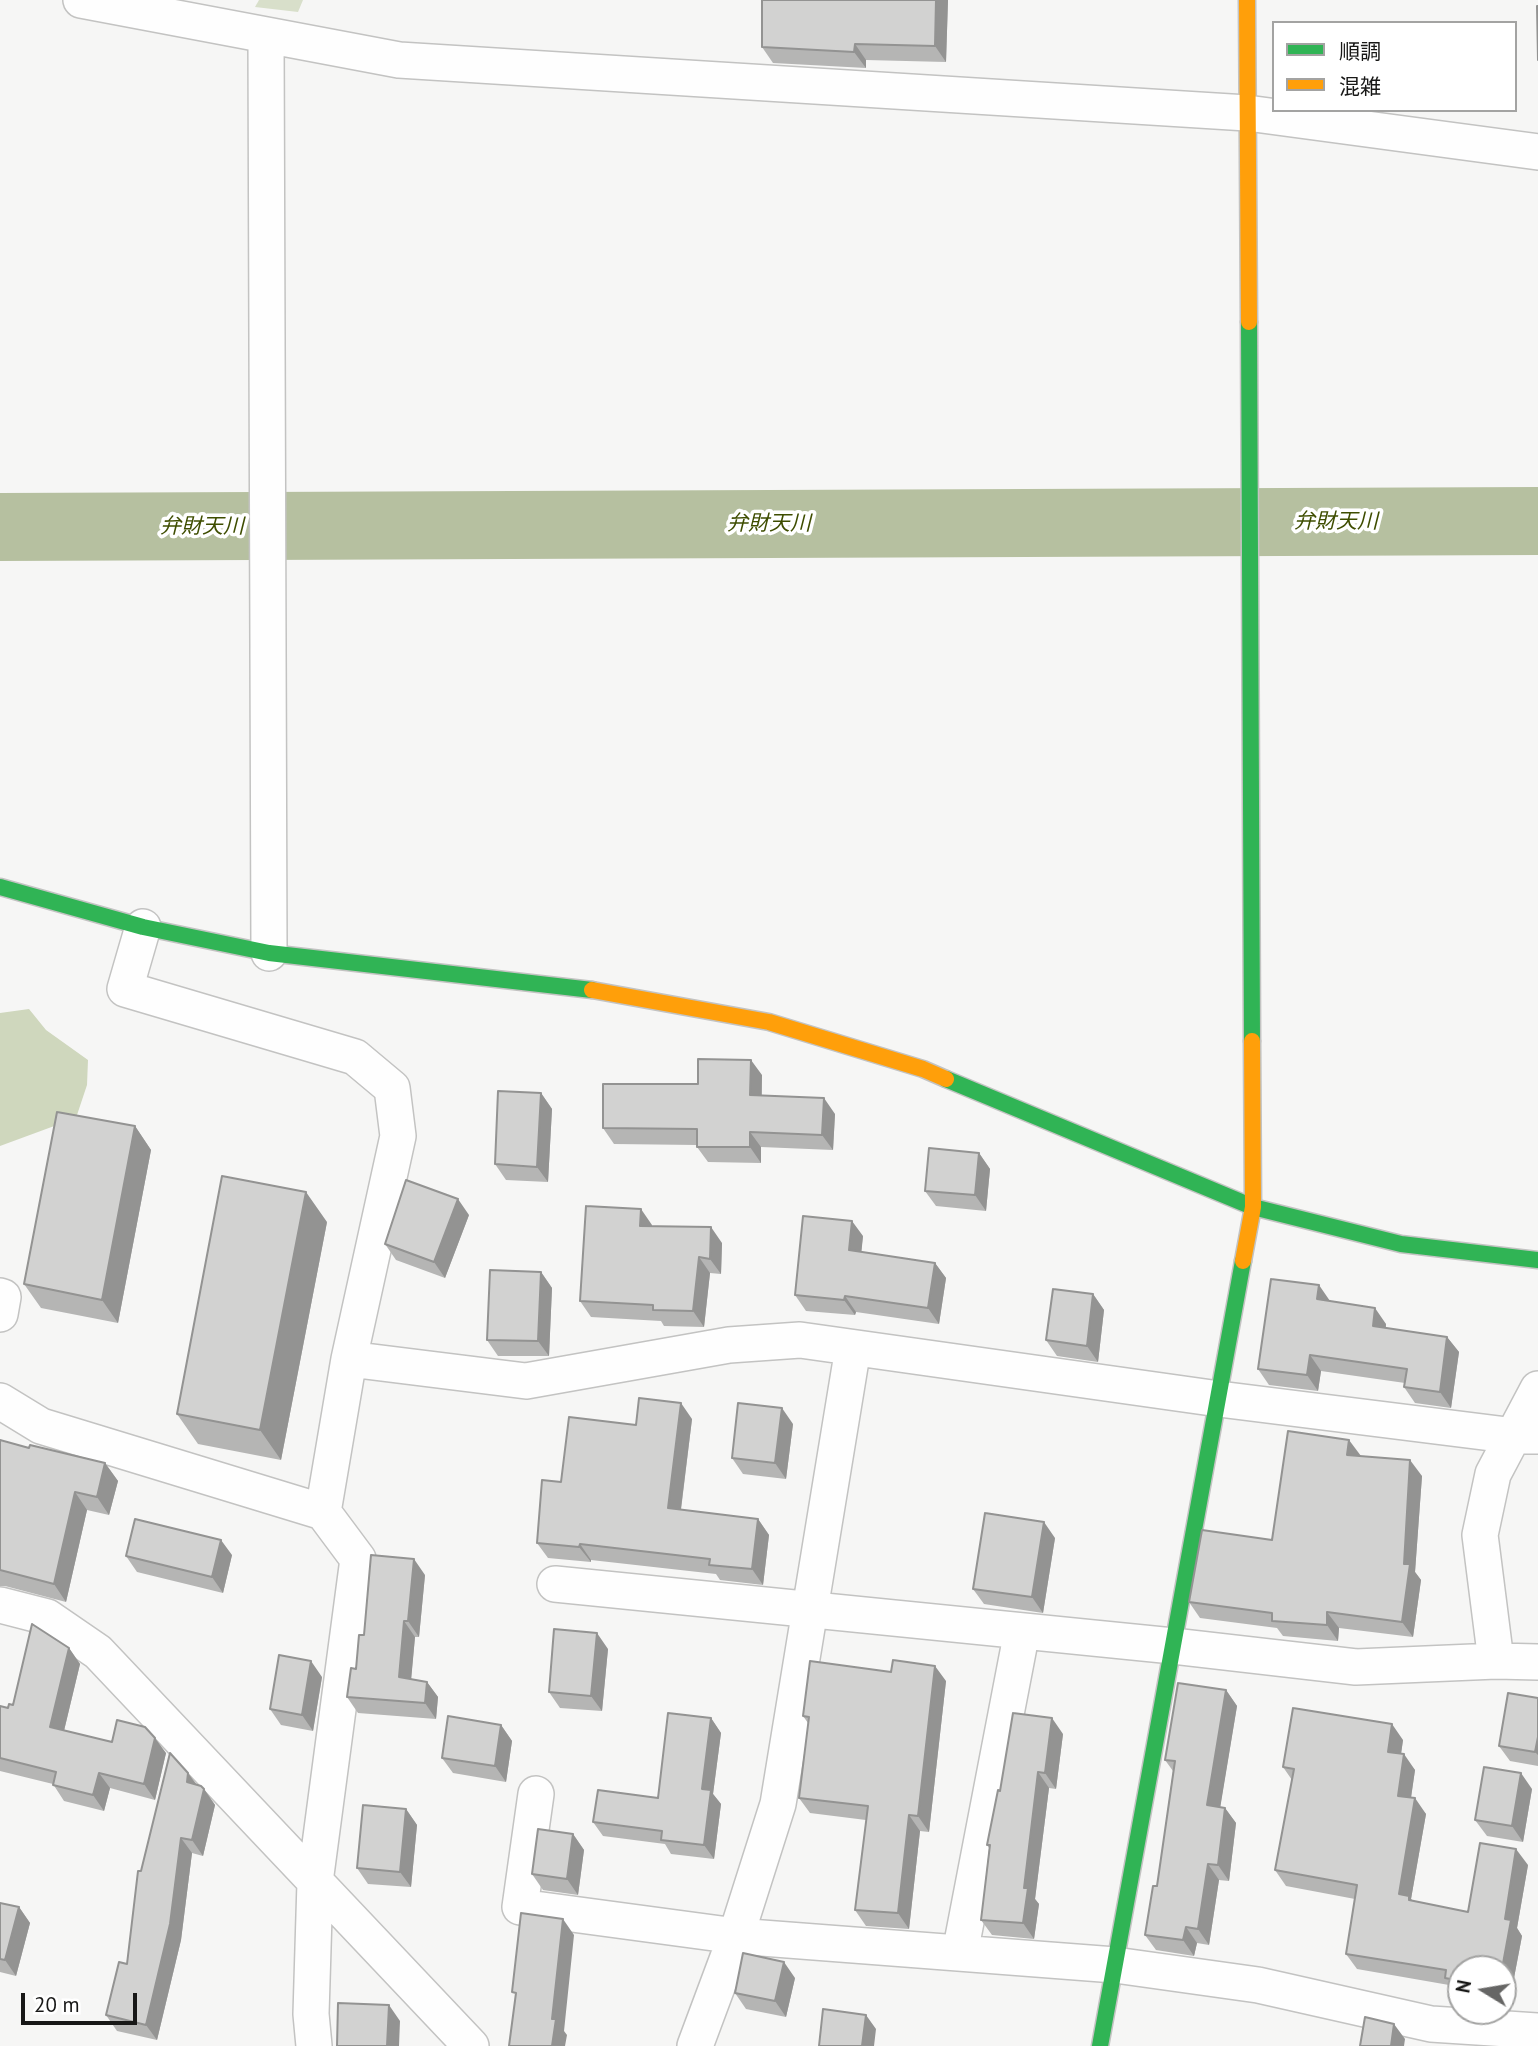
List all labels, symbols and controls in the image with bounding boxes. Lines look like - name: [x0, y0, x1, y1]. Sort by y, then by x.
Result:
- legend: [1272, 21, 1517, 112]
- text: 順調: [1339, 38, 1381, 65]
- text: 混雑: [1339, 73, 1381, 100]
- water label: 弁財天川: [1294, 509, 1378, 535]
- water label: 弁財天川: [727, 511, 811, 537]
- water label: 弁財天川: [160, 514, 244, 540]
- north arrow: [1447, 1955, 1517, 2025]
- text: N: [1450, 1978, 1476, 1995]
- scale bar: [24, 1980, 140, 2024]
- text: 20 m: [34, 1991, 80, 2018]

